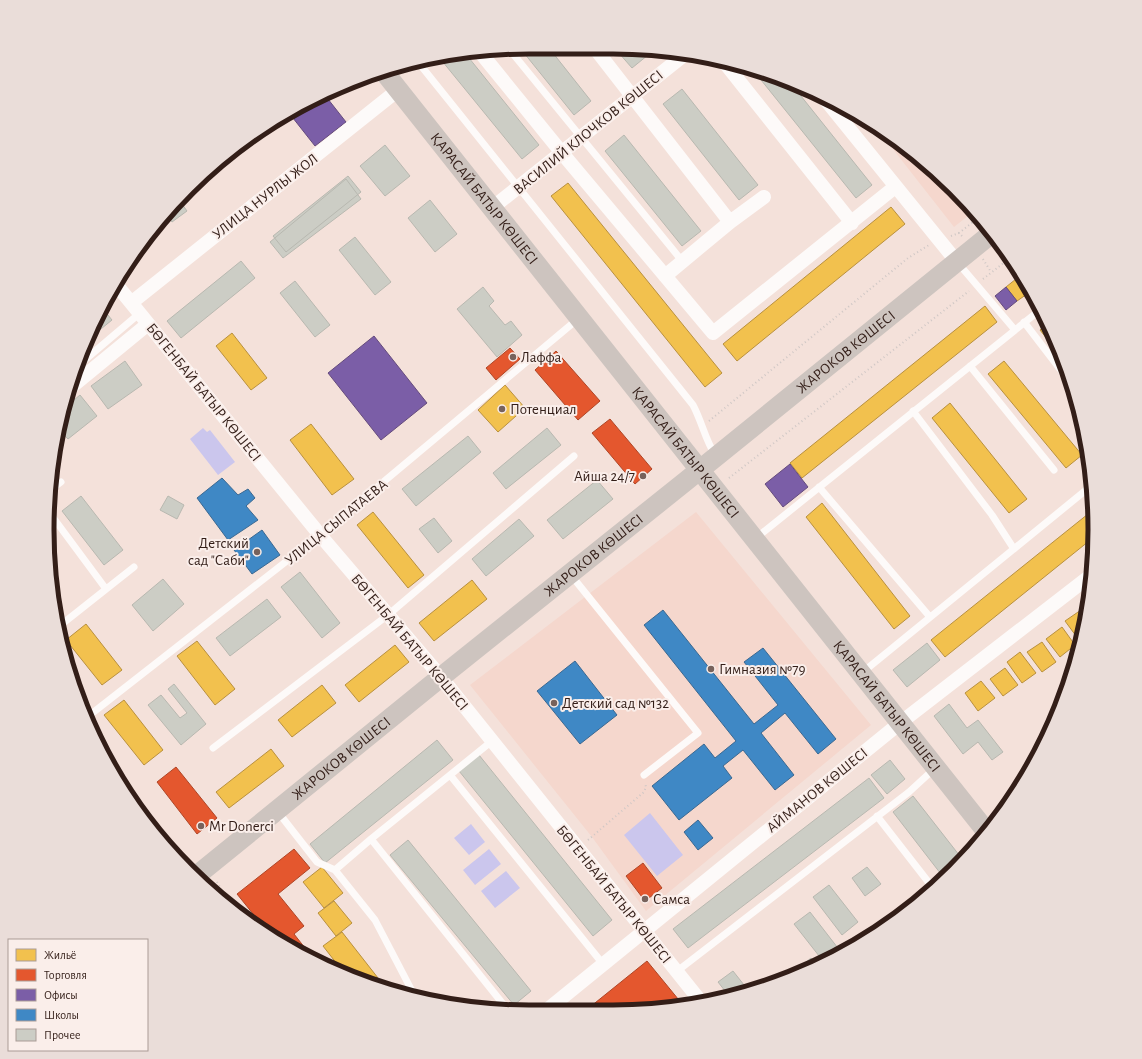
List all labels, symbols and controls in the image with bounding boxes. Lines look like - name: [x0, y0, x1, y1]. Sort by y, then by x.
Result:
- street label: ВАСИЛИЙ КЛОЧКОВ КӨШЕСІ: [511, 67, 666, 197]
- street label: ҚАРАСАЙ БАТЫР КӨШЕСІ: [427, 130, 541, 267]
- street label: УЛИЦА НУРЛЫ ЖОЛ: [210, 151, 321, 242]
- street label: ЖАРОКОВ КӨШЕСІ: [794, 308, 898, 396]
- street label: БӨГЕНБАЙ БАТЫР КӨШЕСІ: [143, 320, 264, 464]
- place label: Лаффа: [521, 350, 562, 365]
- marker: Лаффа: [508, 352, 518, 362]
- street label: ҚАРАСАЙ БАТЫР КӨШЕСІ: [629, 384, 742, 521]
- place label: Потенциал: [510, 402, 577, 417]
- marker: Потенциал: [497, 404, 507, 414]
- place label: Айша 24/7: [574, 469, 635, 484]
- marker: Айша 24/7: [638, 471, 648, 481]
- street label: УЛИЦА СЫПАТАЕВА: [282, 476, 391, 568]
- street label: ЖАРОКОВ КӨШЕСІ: [542, 511, 646, 599]
- place label: Детский сад "Саби": [188, 536, 249, 568]
- marker: Детский сад "Саби": [252, 547, 262, 557]
- street label: БӨГЕНБАЙ БАТЫР КӨШЕСІ: [348, 571, 471, 713]
- street label: ҚАРАСАЙ БАТЫР КӨШЕСІ: [830, 638, 943, 775]
- place label: Гимназия №79: [719, 662, 805, 677]
- marker: Гимназия №79: [706, 664, 716, 674]
- place label: Детский сад №132: [562, 696, 669, 711]
- marker: Детский сад №132: [549, 698, 559, 708]
- street label: ЖАРОКОВ КӨШЕСІ: [289, 714, 394, 803]
- street label: АЙМАНОВ КӨШЕСІ: [764, 745, 871, 836]
- place label: Mr Donerci: [209, 819, 274, 834]
- marker: Mr Donerci: [196, 821, 206, 831]
- street label: БӨГЕНБАЙ БАТЫР КӨШЕСІ: [553, 822, 674, 966]
- place label: Самса: [653, 892, 690, 907]
- marker: Самса: [640, 894, 650, 904]
- legend: [8, 939, 148, 1051]
- text: Жильё: [44, 949, 76, 961]
- text: Торговля: [44, 969, 87, 981]
- text: Офисы: [44, 989, 78, 1001]
- text: Школы: [44, 1009, 79, 1021]
- text: Прочее: [44, 1029, 80, 1041]

